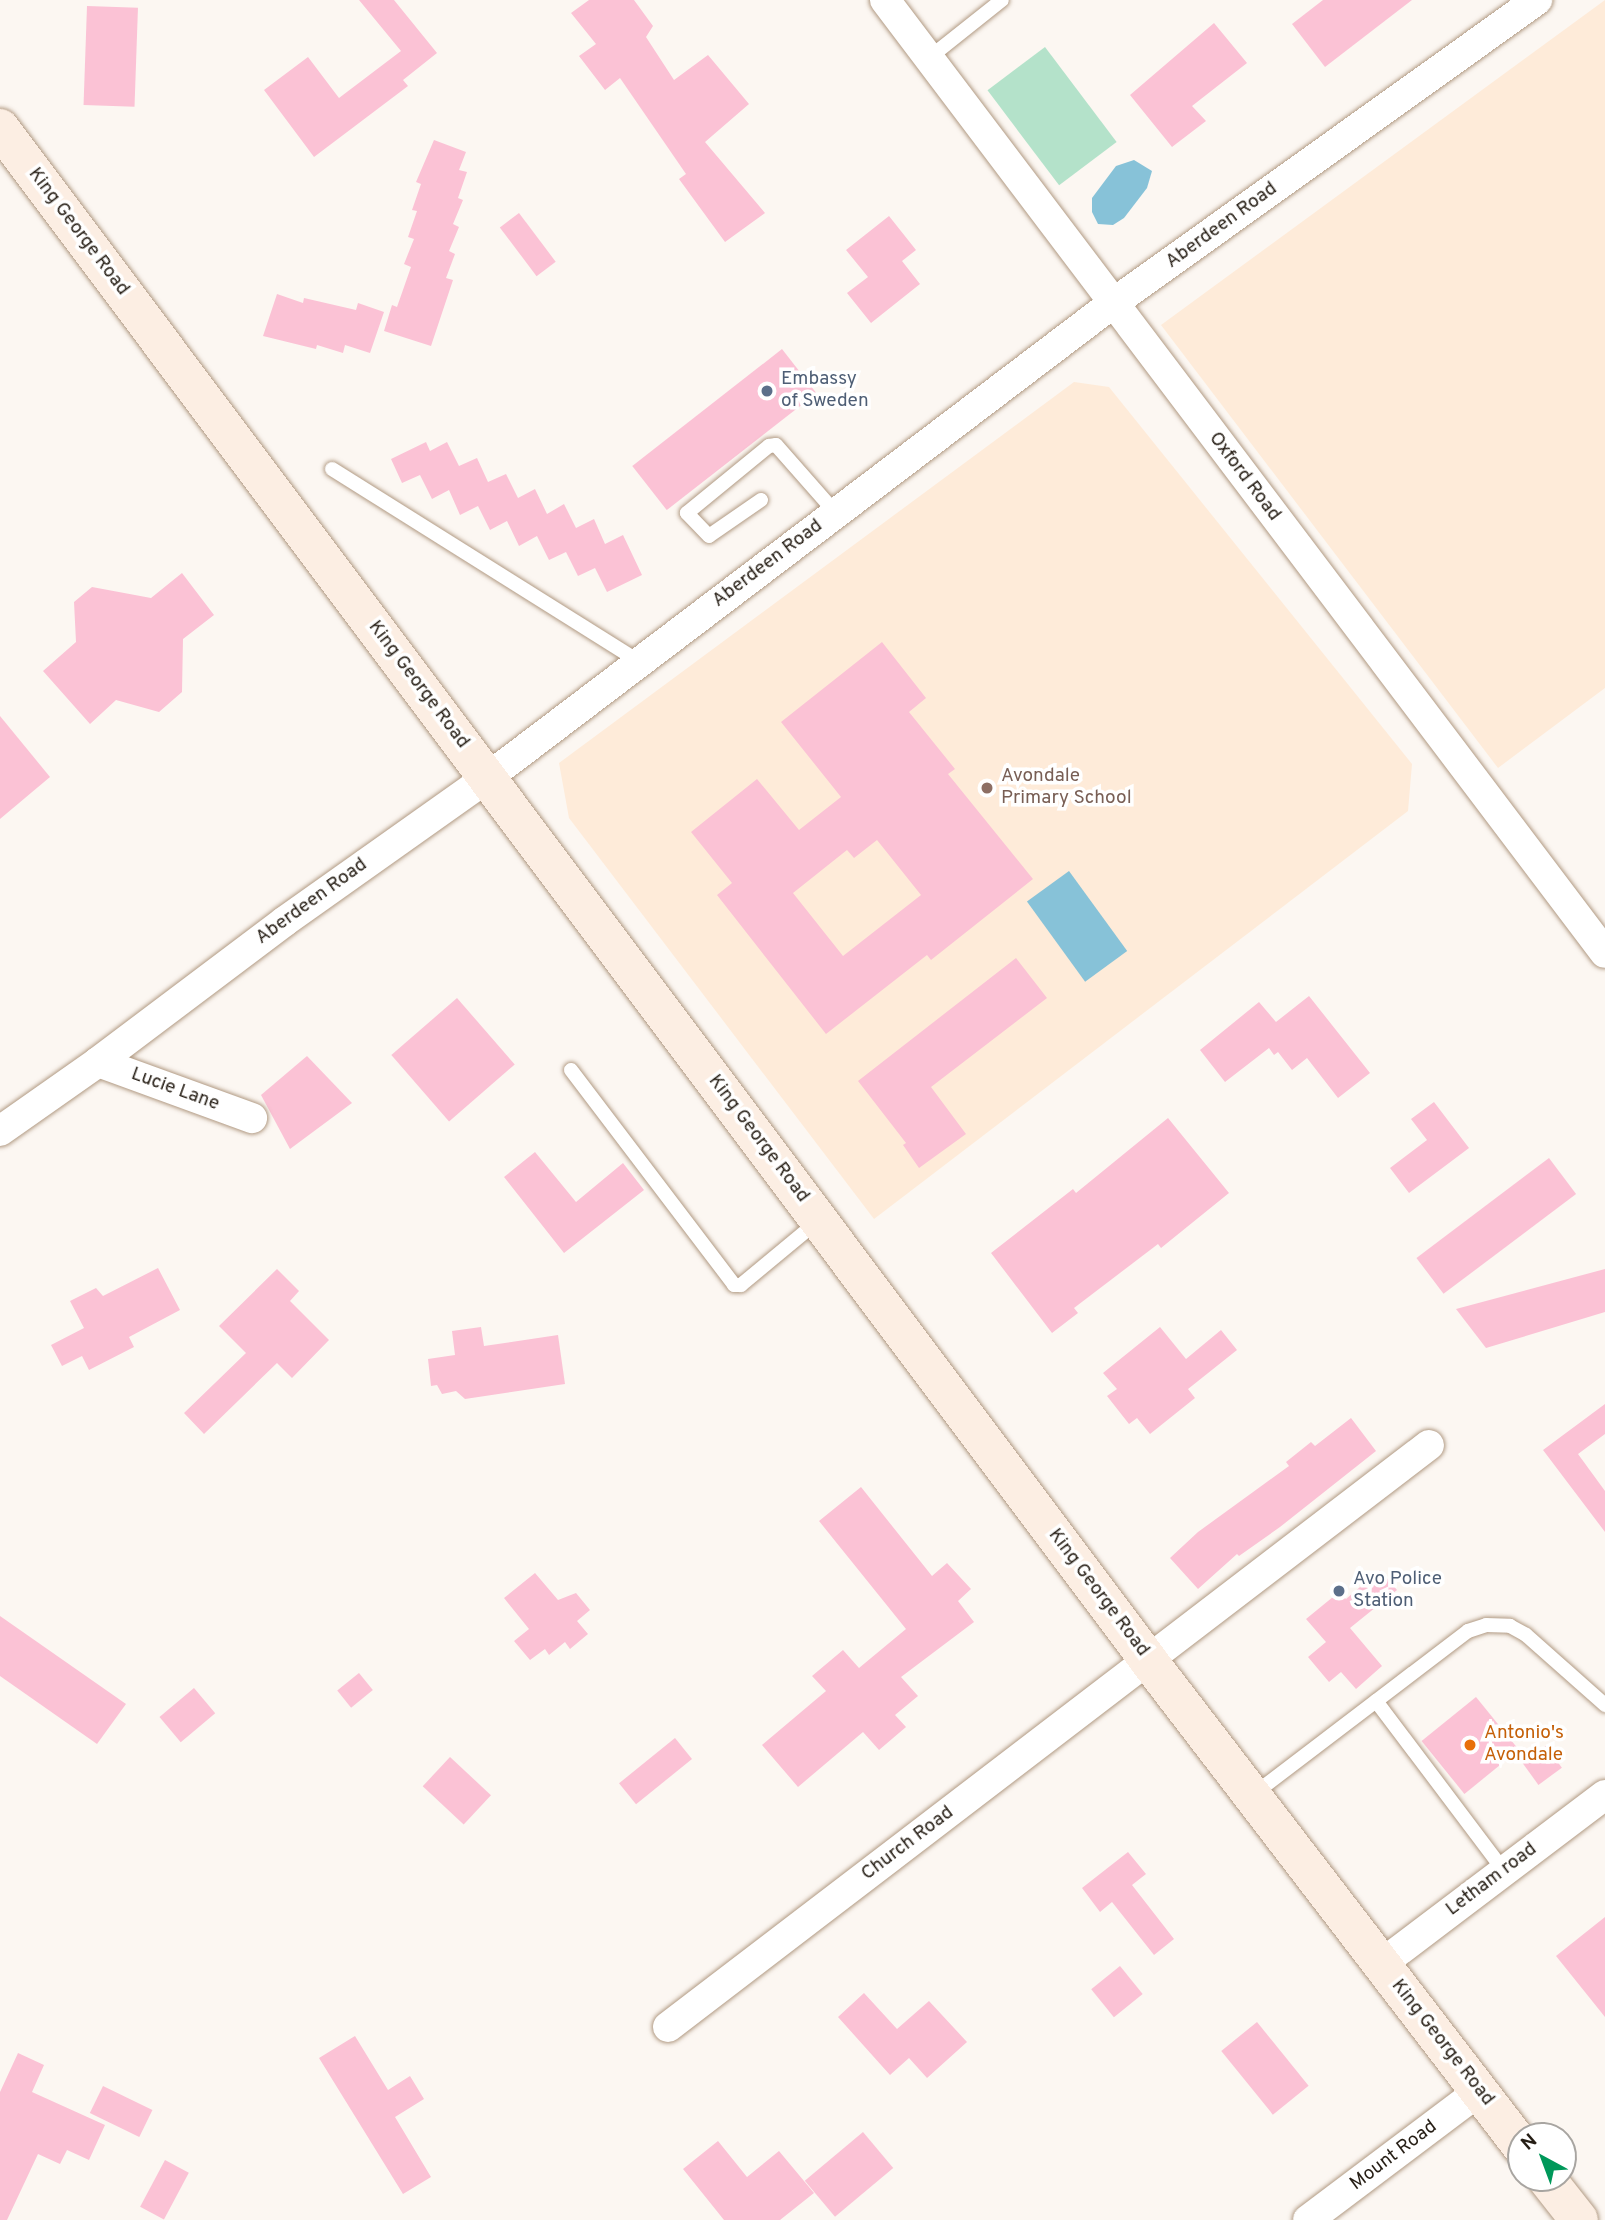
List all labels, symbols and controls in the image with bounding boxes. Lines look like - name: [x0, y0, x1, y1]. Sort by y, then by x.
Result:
- street label: King George Road: [23, 164, 133, 300]
- street label: Aberdeen Road: [1162, 178, 1282, 274]
- place label: Embassy of Sweden: [781, 369, 869, 413]
- marker: Embassy of Sweden: [759, 383, 775, 399]
- street label: Oxford Road: [1203, 428, 1285, 526]
- street label: Aberdeen Road: [708, 515, 828, 613]
- street label: King George Road: [363, 617, 473, 753]
- place label: Avondale Primary School: [1001, 766, 1132, 810]
- marker: Avondale Primary School: [979, 780, 995, 796]
- street label: Aberdeen Road: [252, 854, 372, 950]
- street label: Lucie Lane: [128, 1064, 222, 1116]
- street label: King George Road: [703, 1071, 813, 1207]
- street label: King George Road: [1043, 1525, 1153, 1661]
- place label: Avo Police Station: [1353, 1569, 1442, 1613]
- marker: Avo Police Station: [1331, 1583, 1347, 1599]
- place label: Antonio's Avondale: [1484, 1723, 1564, 1767]
- marker: Antonio's Avondale: [1462, 1737, 1478, 1753]
- street label: Church Road: [857, 1802, 959, 1886]
- street label: Letham road: [1442, 1838, 1542, 1922]
- street label: King George Road: [1386, 1975, 1498, 2111]
- street label: Mount Road: [1346, 2116, 1442, 2196]
- north arrow: [1507, 2122, 1577, 2192]
- text: N: [1517, 2129, 1543, 2156]

